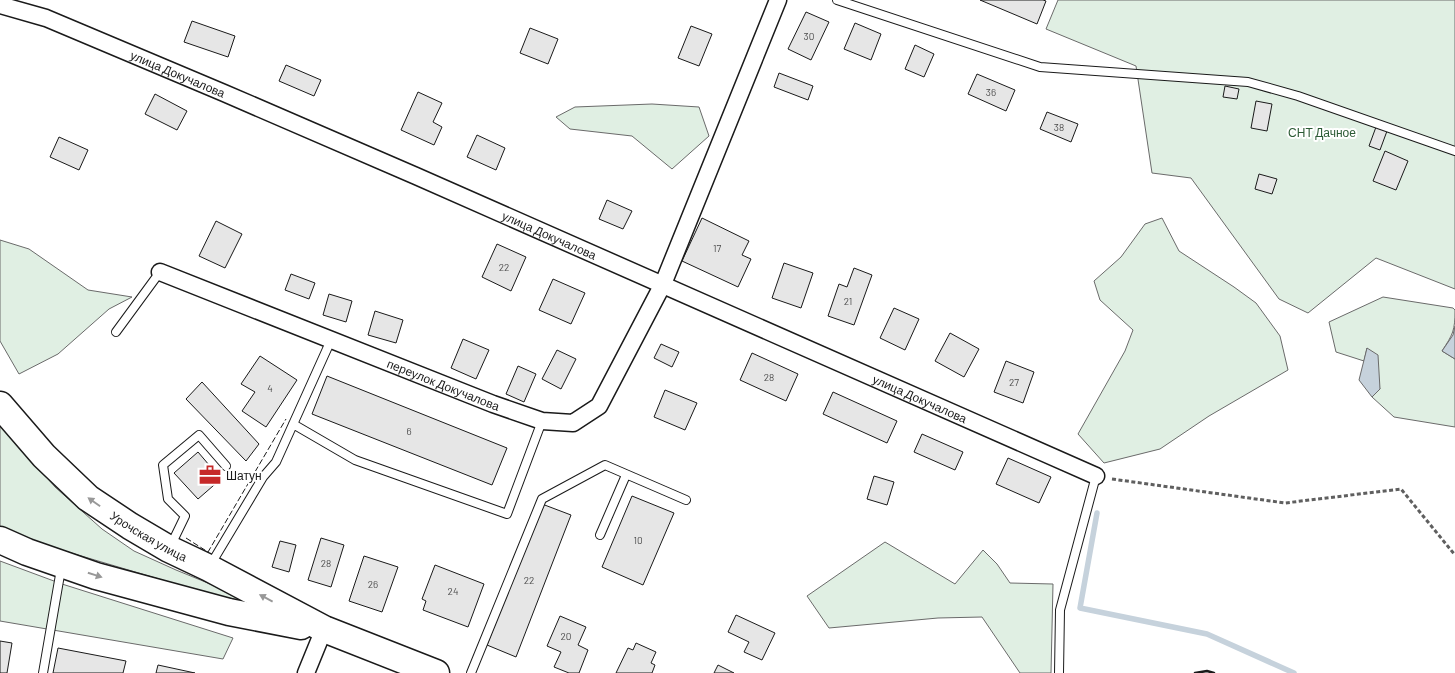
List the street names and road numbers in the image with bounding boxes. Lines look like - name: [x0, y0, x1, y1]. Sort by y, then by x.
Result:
- street label: улица Докучалова: [128, 47, 228, 100]
- street label: улица Докучалова: [500, 208, 599, 262]
- street label: переулок Докучалова: [385, 356, 502, 413]
- street label: улица Докучалова: [870, 371, 970, 425]
- street label: Урочская улица: [108, 508, 190, 564]

